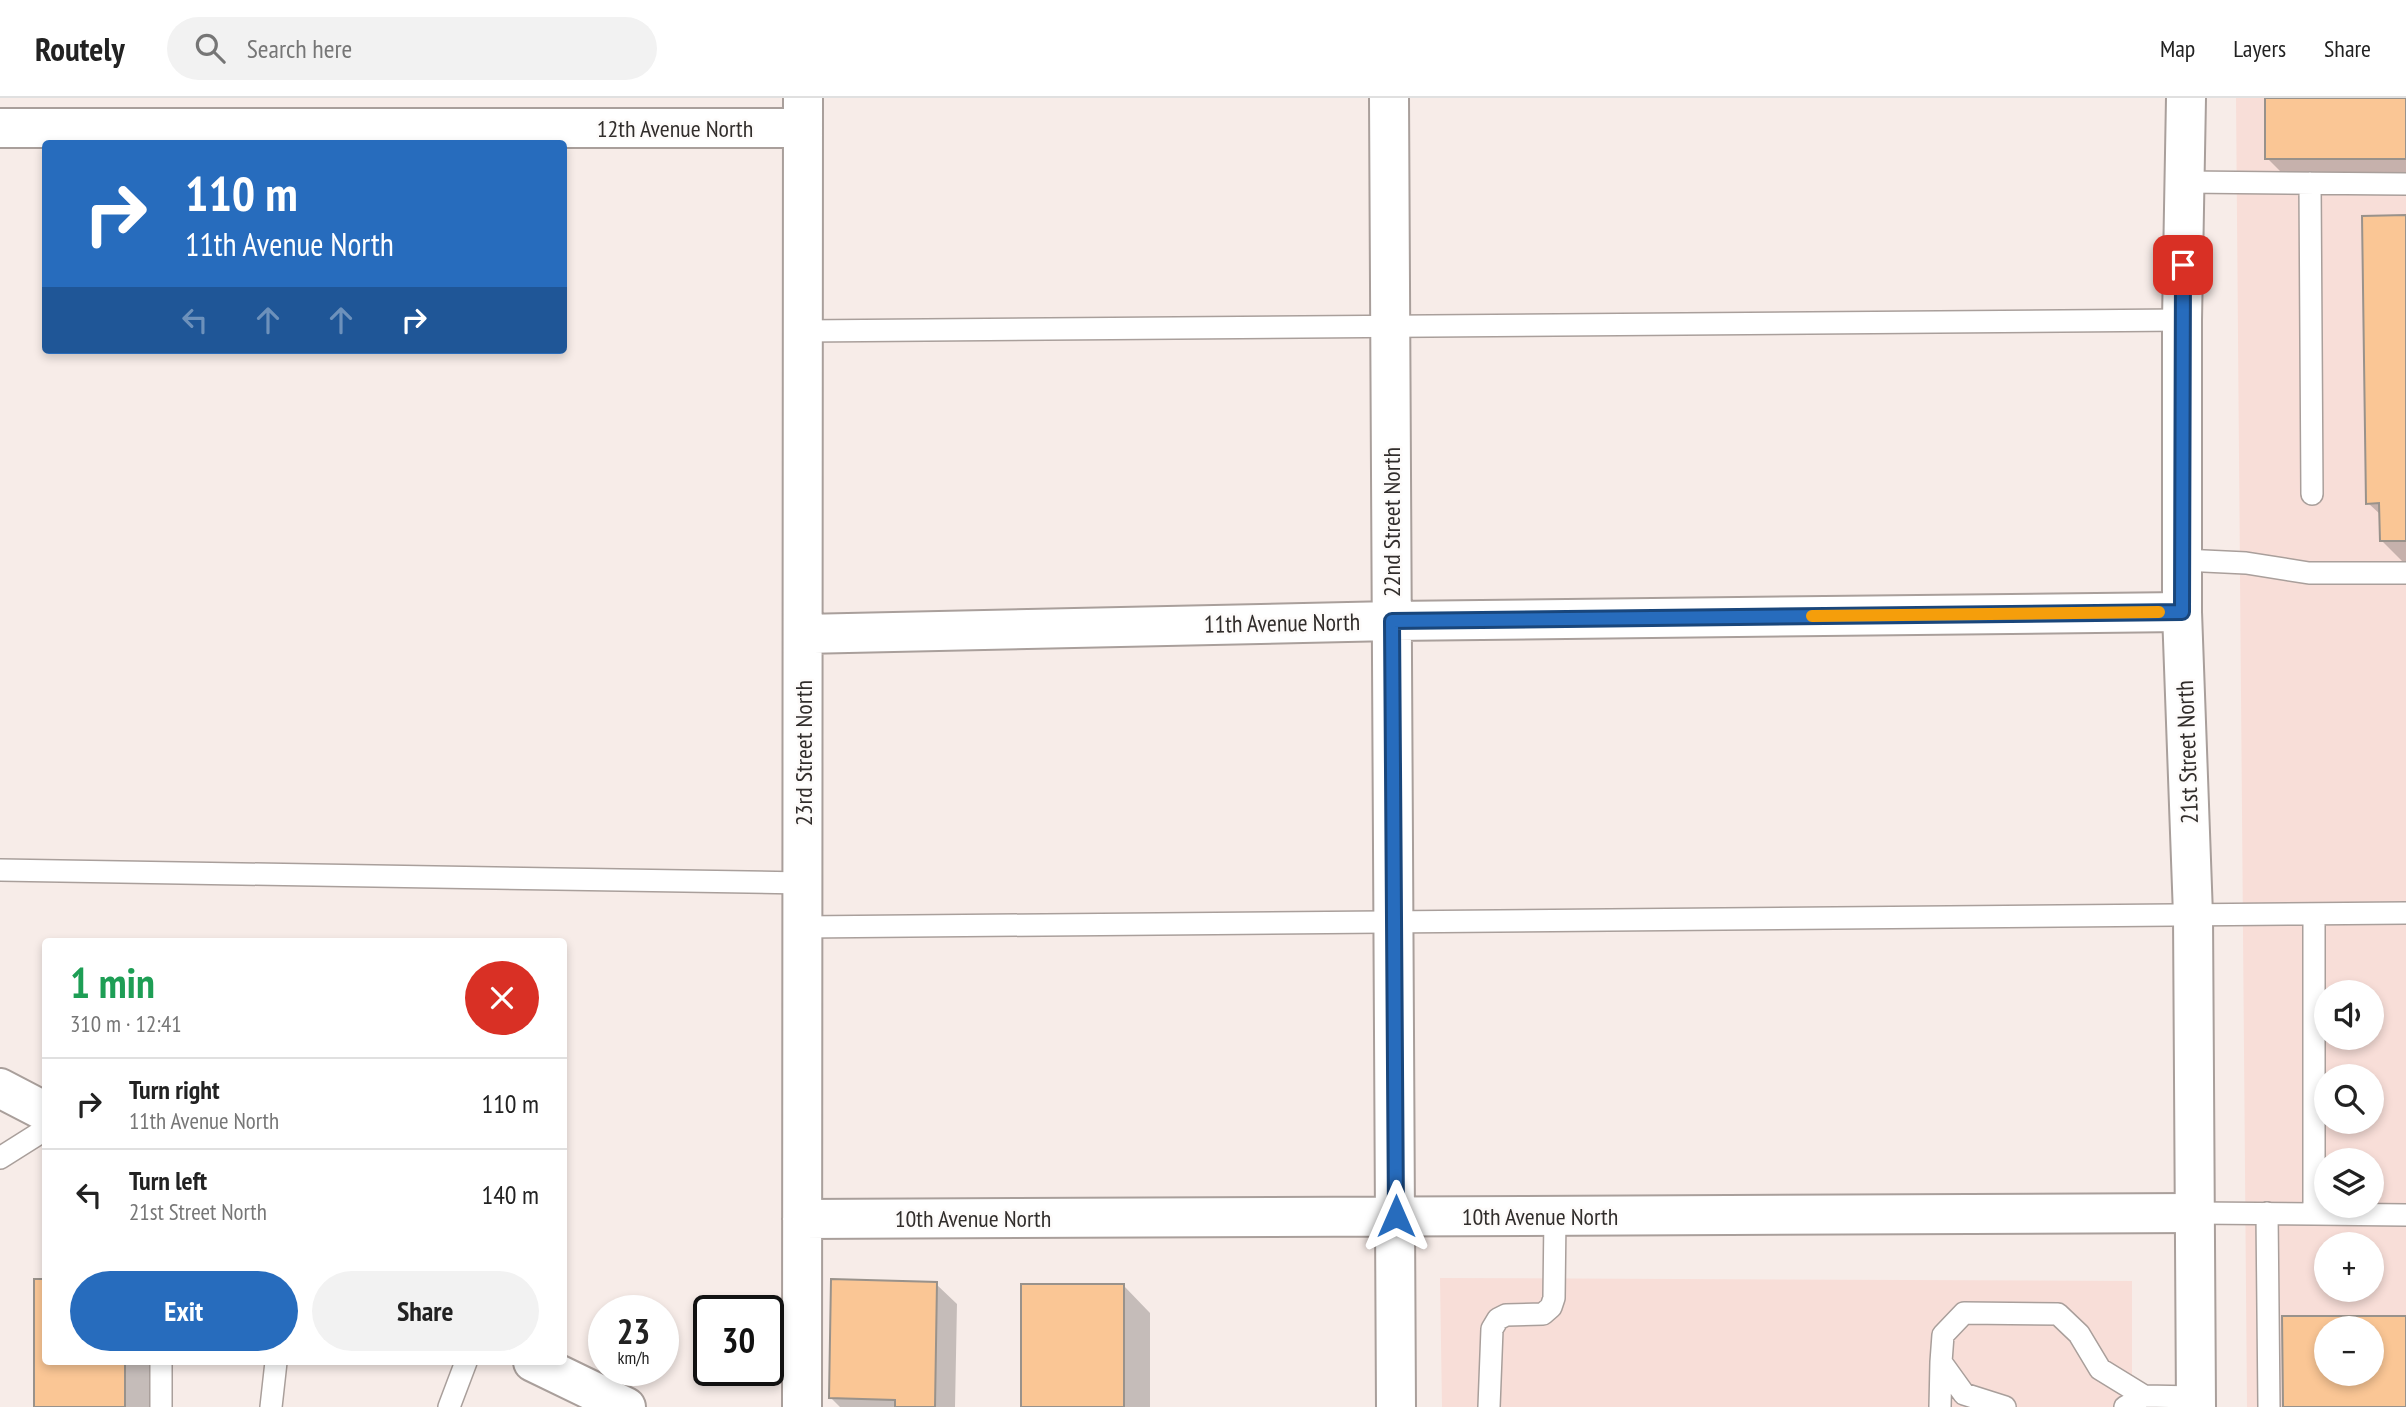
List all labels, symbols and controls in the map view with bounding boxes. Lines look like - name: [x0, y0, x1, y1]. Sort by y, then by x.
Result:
- search box: [167, 17, 657, 80]
- text: Routely: [35, 27, 125, 70]
- icon: search: [191, 29, 229, 67]
- text: Search here: [247, 32, 352, 65]
- text: Map: [2160, 33, 2195, 64]
- text: Layers: [2233, 33, 2286, 64]
- text: Share: [2324, 33, 2371, 64]
- street label: 12th Avenue North: [597, 113, 753, 144]
- text: 110 m: [185, 161, 298, 225]
- icon: right: [70, 168, 161, 259]
- text: 11th Avenue North: [185, 223, 394, 265]
- pin: [2153, 235, 2213, 295]
- icon: arrive: [2164, 246, 2202, 284]
- icon: left: [176, 301, 214, 339]
- icon: ahead: [249, 301, 287, 339]
- icon: ahead: [322, 301, 360, 339]
- icon: right: [395, 301, 433, 339]
- street label: 22nd Street North: [1376, 447, 1407, 597]
- street label: 11th Avenue North: [1203, 606, 1361, 640]
- street label: 23rd Street North: [788, 680, 819, 826]
- street label: 21st Street North: [2169, 680, 2205, 824]
- text: 1 min: [70, 955, 155, 1010]
- button: close: [465, 961, 539, 1035]
- map controls: [2314, 980, 2384, 1386]
- button: sound: [2314, 980, 2384, 1050]
- text: 310 m · 12:41: [70, 1009, 182, 1038]
- button: search: [2314, 1064, 2384, 1134]
- text: Turn right: [129, 1073, 220, 1106]
- icon: right: [70, 1085, 108, 1123]
- text: 110 m: [481, 1087, 539, 1120]
- text: 11th Avenue North: [129, 1106, 279, 1135]
- button: layers: [2314, 1148, 2384, 1218]
- text: Turn left: [129, 1164, 207, 1197]
- icon: left: [70, 1176, 108, 1214]
- text: 140 m: [481, 1178, 539, 1211]
- position arrow: [1359, 1179, 1433, 1253]
- text: 21st Street North: [129, 1197, 267, 1226]
- street label: 10th Avenue North: [1462, 1201, 1618, 1232]
- street label: 10th Avenue North: [895, 1203, 1051, 1234]
- button: +: [2314, 1232, 2384, 1302]
- button: Exit: [70, 1271, 298, 1351]
- button: Share: [312, 1271, 539, 1351]
- speed limit sign: 30: [693, 1295, 784, 1386]
- text: 23: [617, 1308, 650, 1354]
- button: −: [2314, 1316, 2384, 1386]
- text: km/h: [618, 1346, 649, 1369]

